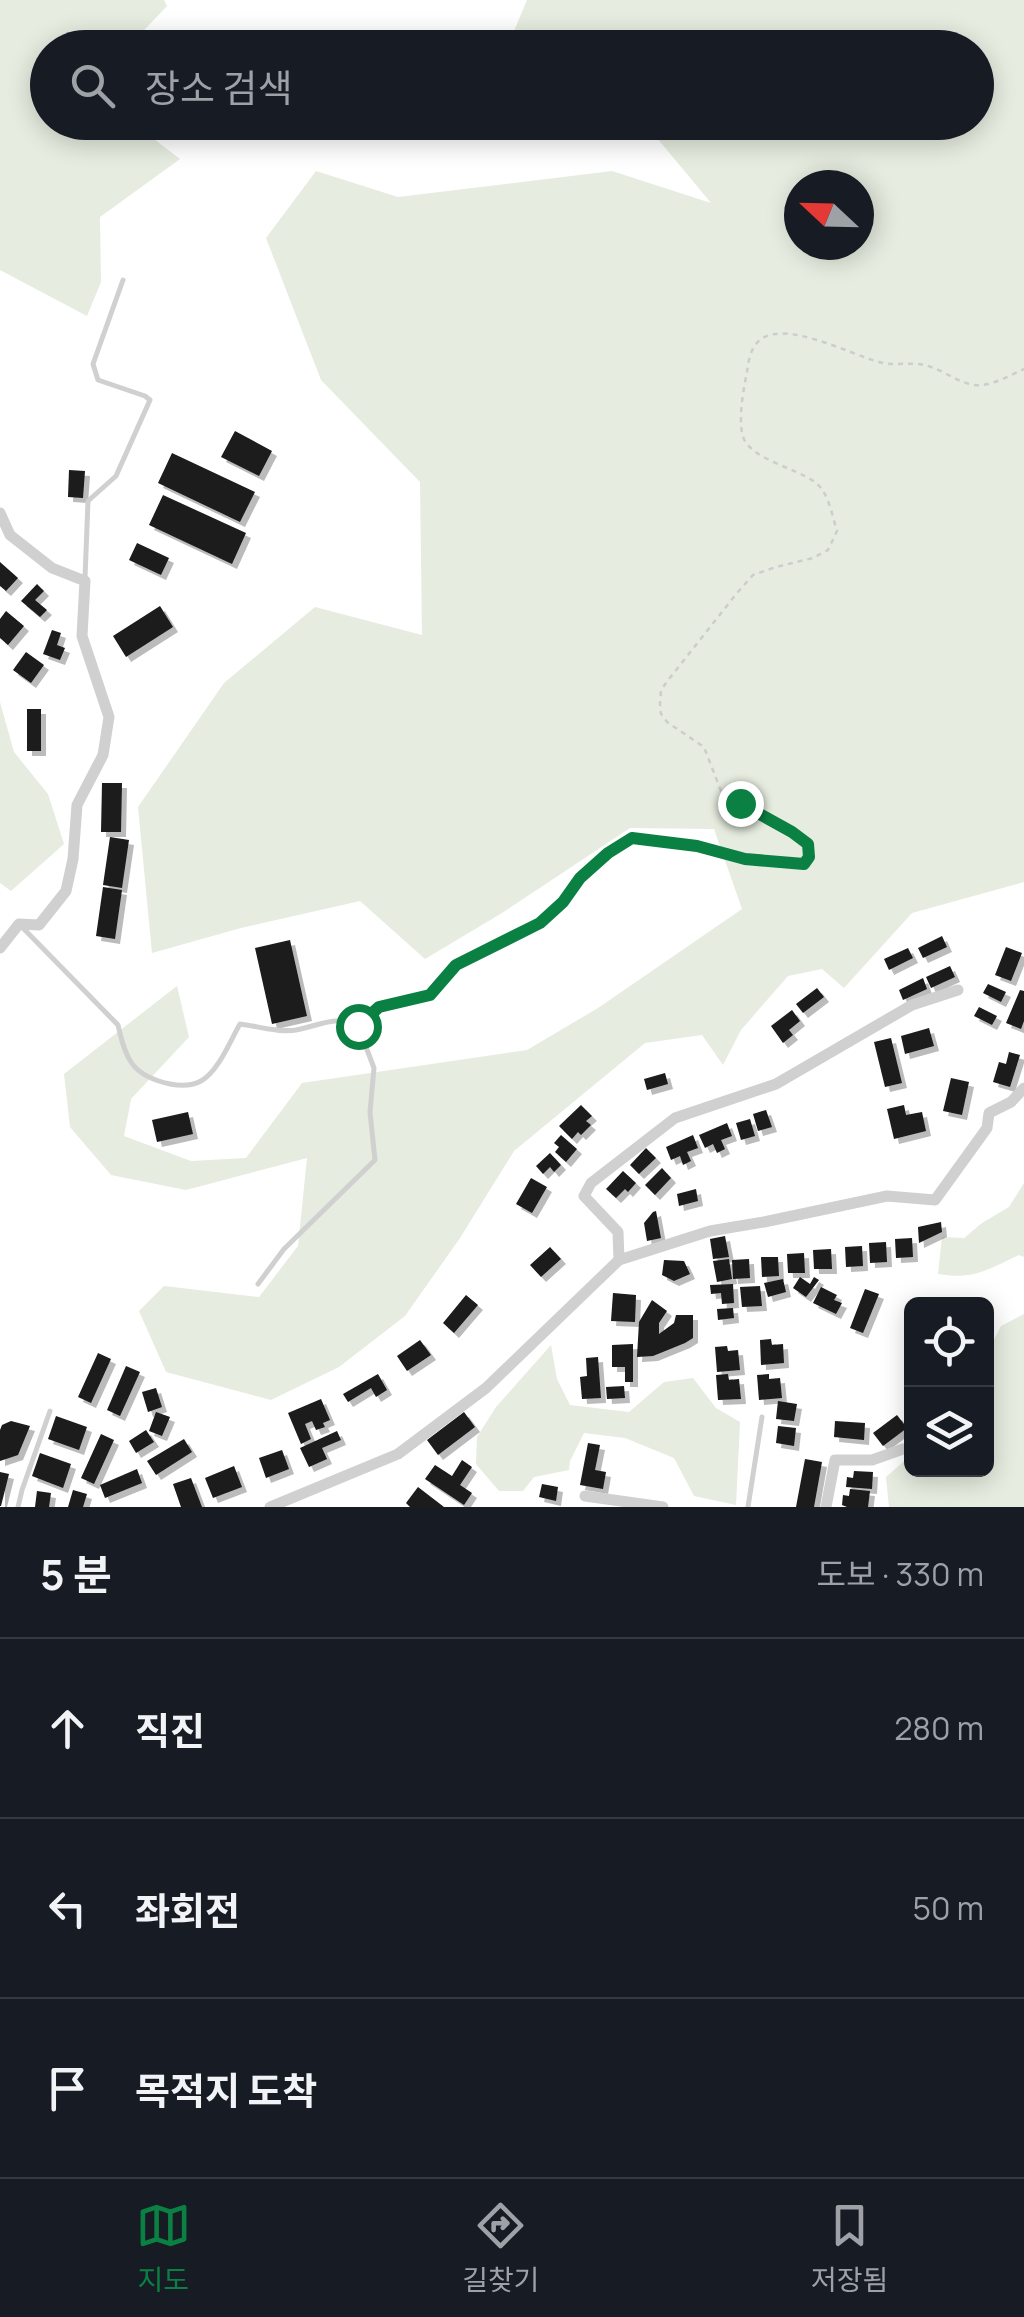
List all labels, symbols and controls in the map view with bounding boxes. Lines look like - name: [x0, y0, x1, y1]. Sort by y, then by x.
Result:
- search box: [30, 30, 994, 140]
- icon: search: [65, 58, 120, 113]
- text: 장소 검색: [145, 61, 292, 113]
- north arrow: [784, 170, 874, 260]
- route end: [718, 781, 764, 827]
- route start: [336, 1004, 382, 1050]
- map controls: [904, 1297, 994, 1477]
- button: locate: [904, 1297, 994, 1387]
- button: layers: [904, 1387, 994, 1477]
- text: 5 분: [40, 1545, 112, 1603]
- text: 도보 · 330 m: [817, 1552, 984, 1596]
- icon: ahead: [40, 1701, 95, 1756]
- text: 직진: [135, 1704, 205, 1756]
- text: 280 m: [894, 1706, 984, 1750]
- icon: left: [40, 1881, 95, 1936]
- text: 좌회전: [135, 1884, 240, 1936]
- text: 50 m: [912, 1886, 984, 1930]
- icon: arrive: [40, 2061, 95, 2116]
- text: 목적지 도착: [135, 2064, 317, 2116]
- tab: 지도: [136, 2198, 191, 2298]
- tab: 길찾기: [462, 2198, 539, 2298]
- tab: 저장됨: [811, 2198, 888, 2298]

